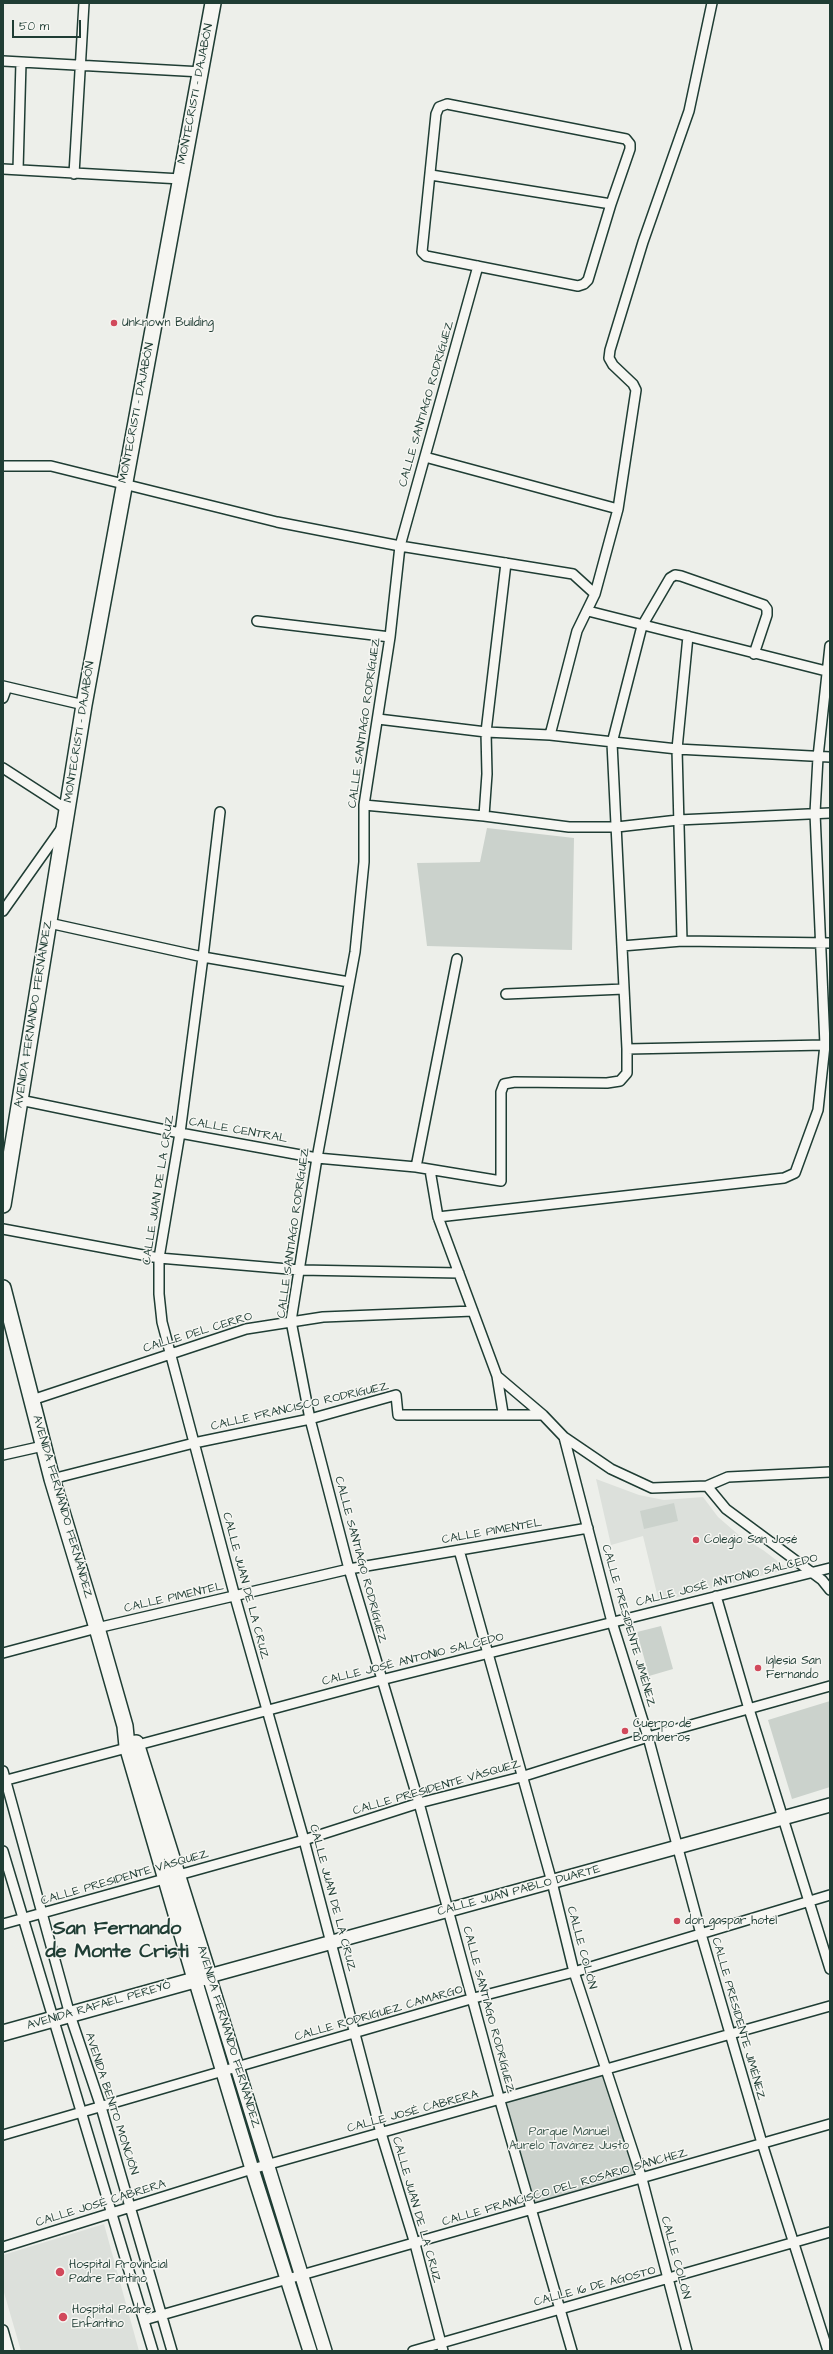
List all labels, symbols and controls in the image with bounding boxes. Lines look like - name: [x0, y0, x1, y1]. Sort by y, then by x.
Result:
- scale bar: [14, 12, 83, 38]
- text: 50 m: [19, 18, 49, 35]
- street label: MONTECRISTI - DAJABÓN: [175, 23, 217, 165]
- place label: Unknown Building: [122, 316, 214, 330]
- marker: Unknown Building: [109, 318, 119, 328]
- street label: CALLE SANTIAGO RODRÍGUEZ: [396, 319, 458, 489]
- street label: MONTECRISTI - DAJABÓN: [116, 342, 158, 484]
- street label: CALLE SANTIAGO RODRÍGUEZ: [346, 637, 384, 809]
- street label: MONTECRISTI - DAJABÓN: [62, 660, 98, 804]
- street label: AVENIDA FERNANDO FERNÁNDEZ: [12, 919, 56, 1109]
- street label: CALLE JUAN DE LA CRUZ: [140, 1114, 178, 1266]
- street label: CALLE CENTRAL: [188, 1115, 288, 1147]
- street label: CALLE SANTIAGO RODRÍGUEZ: [275, 1147, 313, 1319]
- street label: CALLE DEL CERRO: [142, 1310, 254, 1356]
- street label: CALLE FRANCISCO RODRÍGUEZ: [209, 1379, 391, 1435]
- street label: AVENIDA FERNANDO FERNÁNDEZ: [29, 1414, 95, 1600]
- street label: CALLE SANTIAGO RODRÍGUEZ: [331, 1475, 389, 1645]
- street label: CALLE JUAN DE LA CRUZ: [218, 1511, 272, 1661]
- street label: CALLE PIMENTEL: [441, 1516, 543, 1548]
- place label: Colegio San José: [704, 1533, 797, 1547]
- marker: Colegio San José: [691, 1535, 701, 1545]
- street label: CALLE PRESIDENTE JIMÉNEZ: [598, 1543, 658, 1709]
- street label: CALLE JOSÉ ANTONIO SALCEDO: [635, 1551, 819, 1611]
- street label: CALLE PIMENTEL: [123, 1580, 225, 1616]
- street label: CALLE JOSÉ ANTONIO SALCEDO: [321, 1630, 505, 1690]
- place label: Iglesia San Fernando: [766, 1654, 821, 1682]
- marker: Iglesia San Fernando: [753, 1663, 763, 1673]
- place label: Cuerpo de Bomberos: [633, 1717, 692, 1745]
- marker: Cuerpo de Bomberos: [620, 1726, 630, 1736]
- street label: CALLE PRESIDENTE VÁSQUEZ: [351, 1757, 523, 1819]
- street label: CALLE JUAN DE LA CRUZ: [305, 1823, 359, 1973]
- street label: CALLE PRESIDENTE VÁSQUEZ: [39, 1847, 211, 1909]
- street label: CALLE JUAN PABLO DUARTE: [436, 1862, 602, 1920]
- street label: CALLE COLÓN: [563, 1905, 599, 1991]
- place label: don gaspar hotel: [685, 1914, 777, 1928]
- marker: don gaspar hotel: [672, 1916, 682, 1926]
- district label: San Fernando de Monte Cristi: [45, 1918, 189, 1965]
- street label: CALLE SANTIAGO RODRÍGUEZ: [459, 1925, 517, 2095]
- street label: CALLE PRESIDENTE JIMÉNEZ: [708, 1936, 768, 2102]
- street label: AVENIDA FERNANDO FERNÁNDEZ: [193, 1944, 263, 2130]
- street label: AVENIDA RAFAEL PEREYÓ: [25, 1979, 173, 2033]
- street label: CALLE RODRÍGUEZ CAMARGO: [293, 1983, 465, 2045]
- street label: AVENIDA BENITO MONCIÓN: [81, 2031, 141, 2177]
- street label: CALLE JOSÉ CABRERA: [346, 2088, 480, 2136]
- park label: Parque Manuel Aurelo Tavárez Justo: [509, 2125, 629, 2153]
- street label: CALLE JUAN DE LA CRUZ: [388, 2135, 444, 2285]
- street label: CALLE FRANCISCO DEL ROSARIO SÁNCHEZ: [441, 2146, 689, 2230]
- street label: CALLE JOSÉ CABRERA: [34, 2177, 168, 2231]
- street label: CALLE COLÓN: [657, 2215, 693, 2301]
- place label: Hospital Provincial Padre Fantino: [69, 2258, 168, 2286]
- street label: CALLE 16 DE AGOSTO: [533, 2264, 657, 2310]
- marker: Hospital Provincial Padre Fantino: [54, 2266, 66, 2278]
- place label: Hospital Padre Enfantino: [72, 2303, 151, 2331]
- marker: Hospital Padre Enfantino: [57, 2311, 69, 2323]

